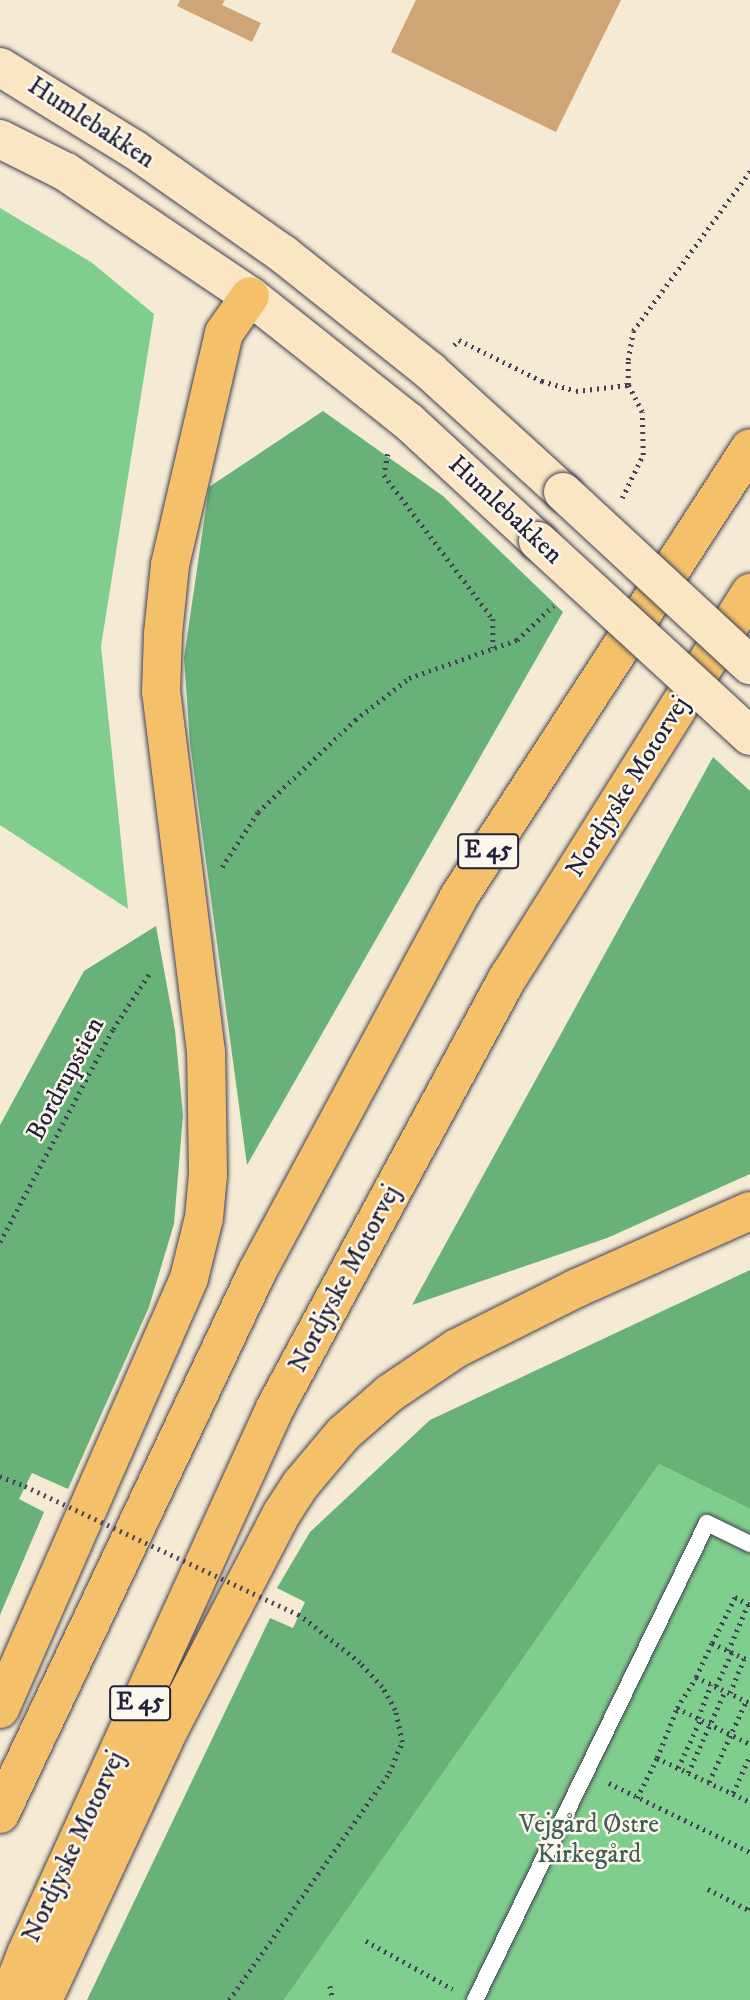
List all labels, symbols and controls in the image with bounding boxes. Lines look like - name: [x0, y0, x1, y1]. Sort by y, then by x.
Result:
- street label: Humlebakken: [22, 70, 160, 176]
- street label: Humlebakken: [441, 449, 569, 571]
- street label: Nordjyske Motorvej: [560, 691, 696, 883]
- road number: E 45: [456, 830, 520, 872]
- street label: Bordrupstien: [21, 1012, 111, 1146]
- street label: Nordjyske Motorvej: [283, 1180, 407, 1378]
- road number: E 45: [108, 1682, 172, 1723]
- street label: Nordjyske Motorvej: [16, 1746, 132, 1948]
- park label: Vejgård Østre Kirkegård: [519, 1809, 659, 1870]

